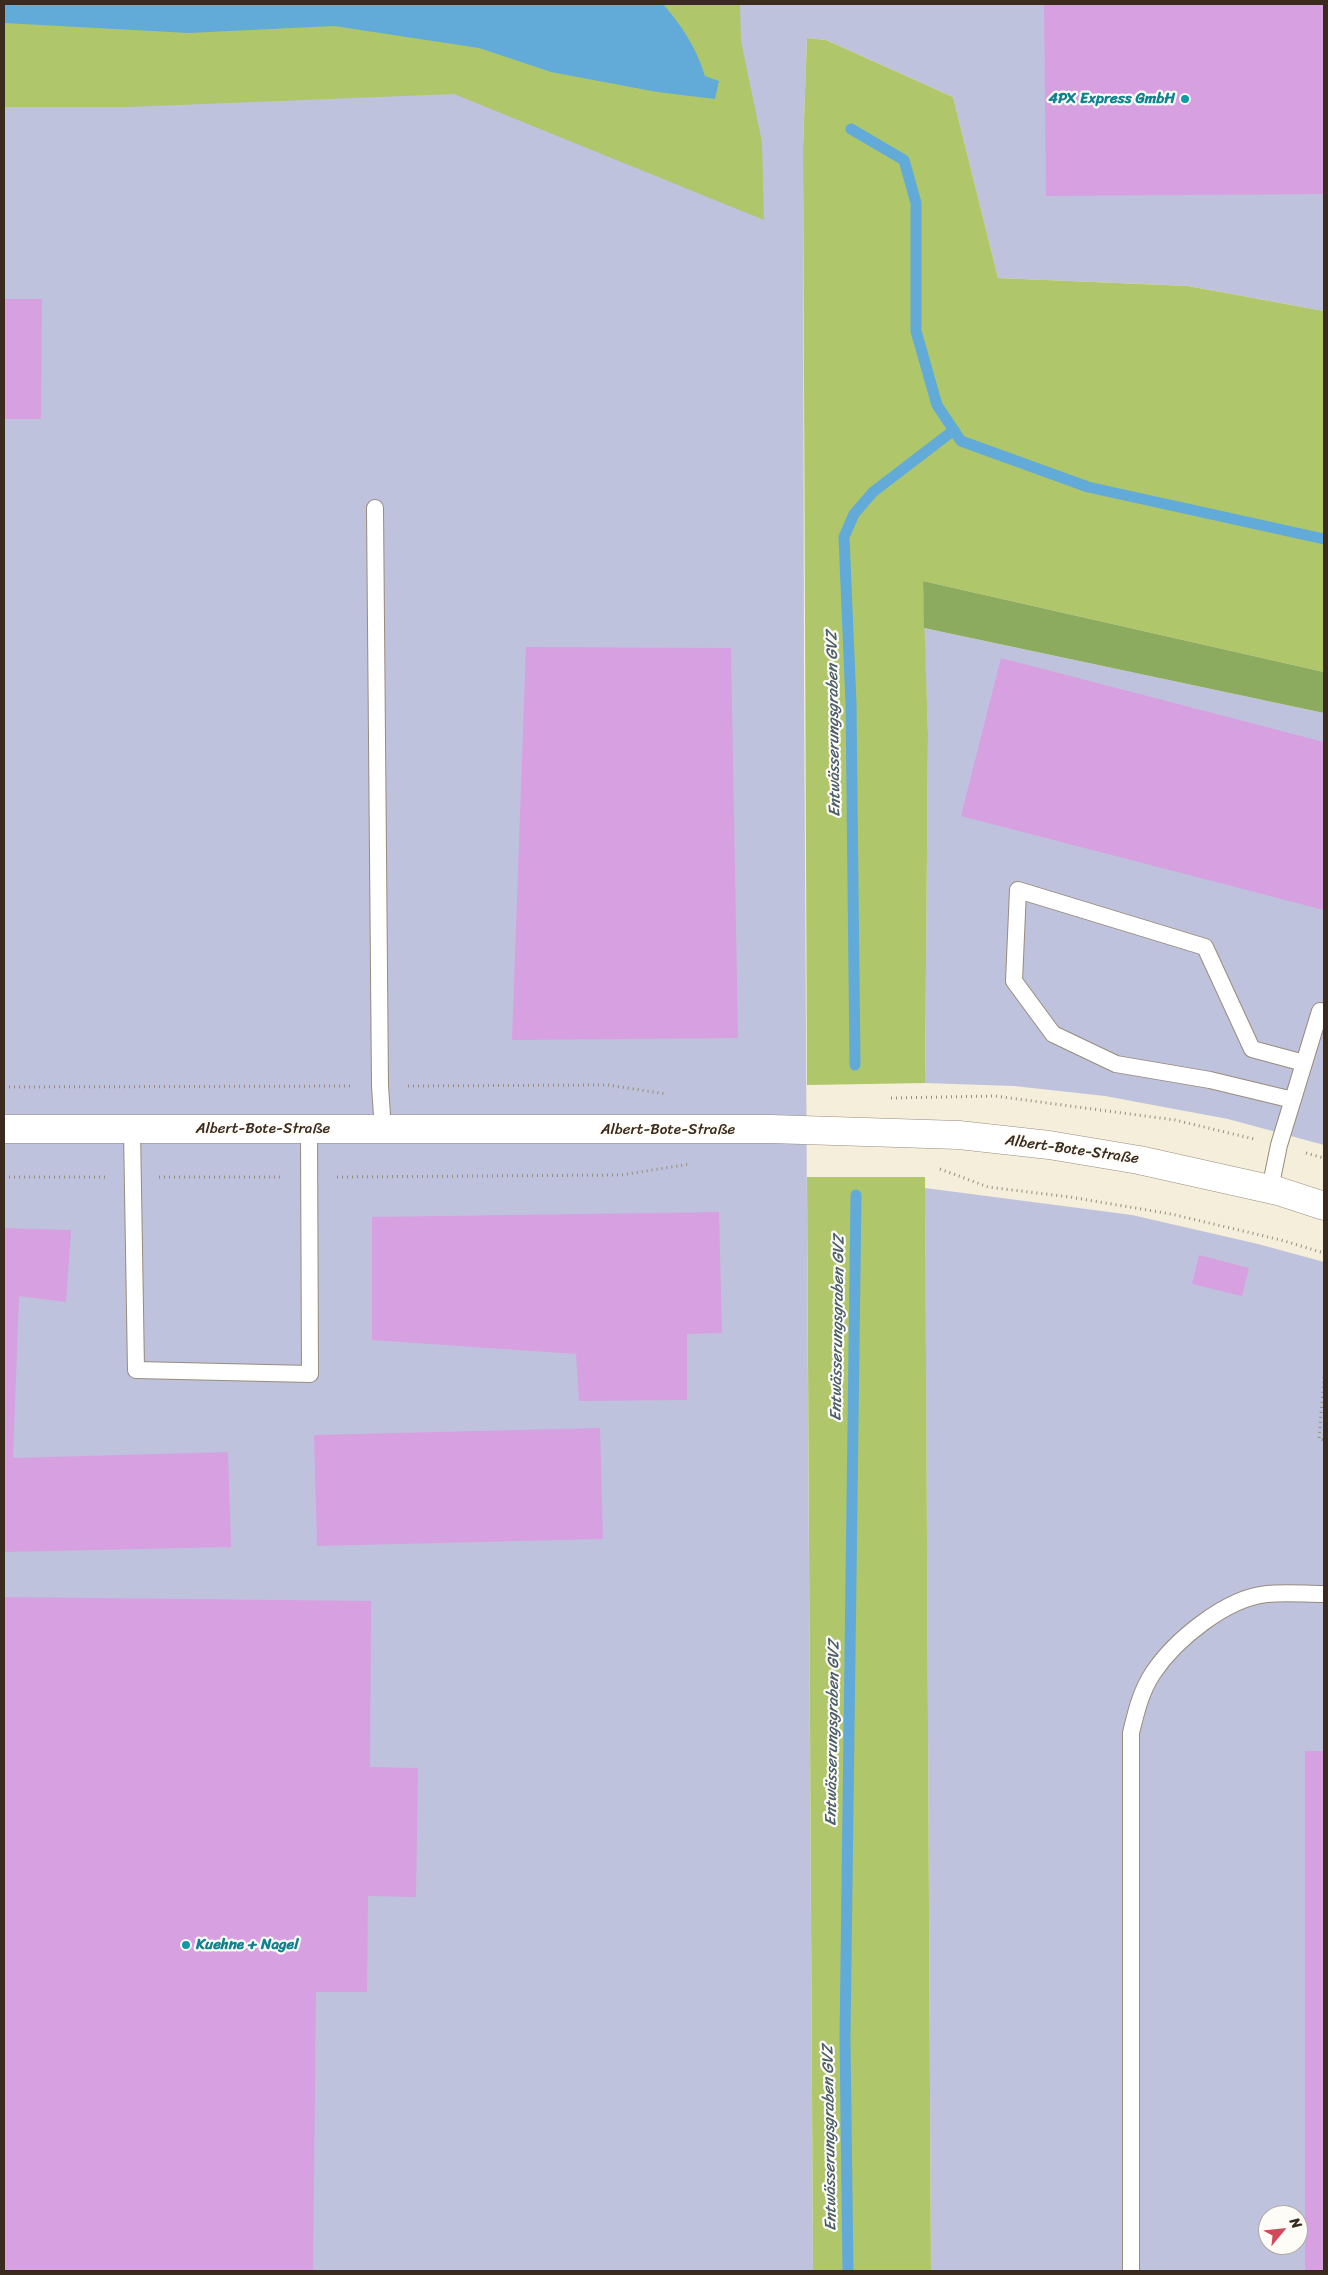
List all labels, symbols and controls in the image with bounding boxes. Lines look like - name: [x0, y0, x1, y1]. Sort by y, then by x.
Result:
- place label: 4PX Express GmbH: [1049, 90, 1175, 108]
- marker: 4PX Express GmbH: [1179, 93, 1191, 105]
- water label: Entwässerungsgraben GVZ: [823, 631, 845, 817]
- street label: Albert-Bote-Straße: [196, 1120, 330, 1138]
- street label: Albert-Bote-Straße: [601, 1121, 735, 1139]
- street label: Albert-Bote-Straße: [1004, 1132, 1140, 1168]
- water label: Entwässerungsgraben GVZ: [827, 1235, 849, 1421]
- water label: Entwässerungsgraben GVZ: [822, 1640, 844, 1826]
- place label: Kuehne + Nagel: [196, 1936, 298, 1954]
- marker: Kuehne + Nagel: [180, 1939, 192, 1951]
- water label: Entwässerungsgraben GVZ: [819, 2045, 841, 2231]
- north arrow: [1258, 2205, 1308, 2255]
- text: N: [1282, 2213, 1309, 2233]

